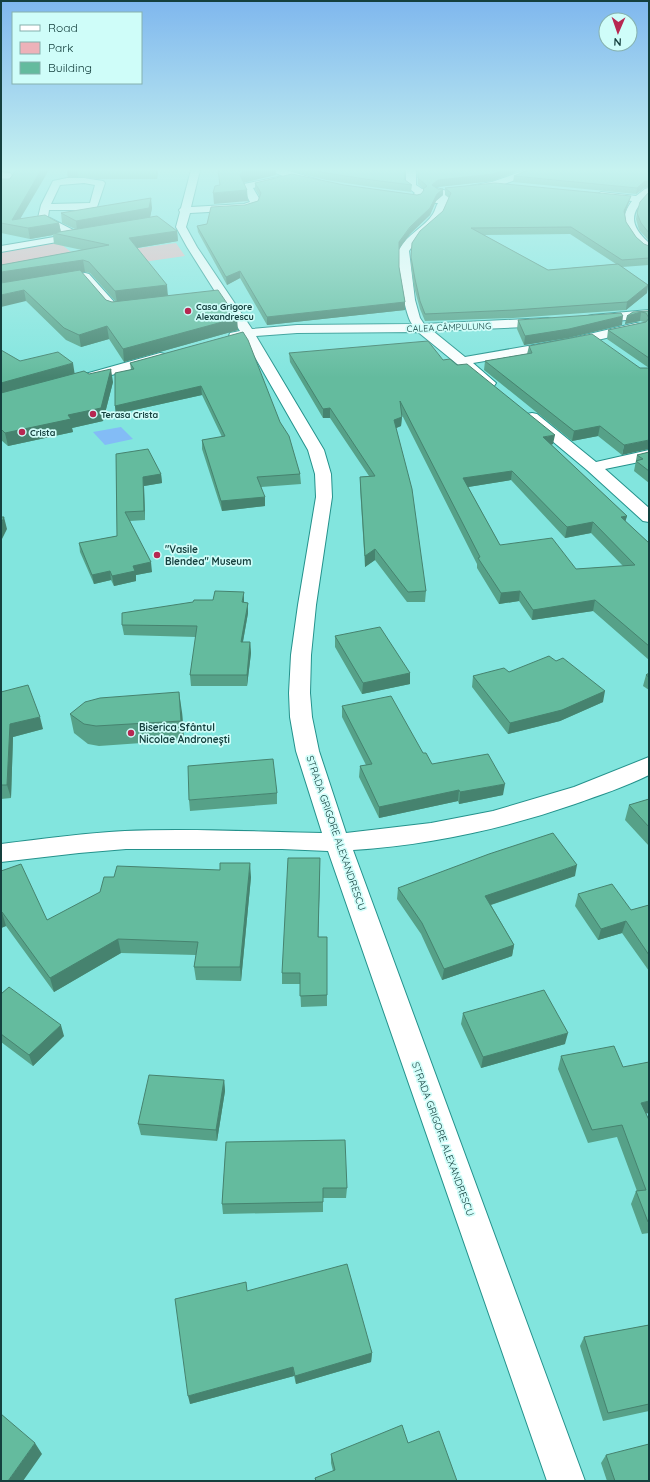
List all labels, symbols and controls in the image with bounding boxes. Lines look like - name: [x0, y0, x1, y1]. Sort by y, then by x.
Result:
- legend: [12, 12, 142, 84]
- north arrow: [598, 12, 638, 52]
- text: Road: [48, 20, 78, 35]
- text: N: [613, 35, 622, 49]
- text: Park: [48, 40, 73, 55]
- text: Building: [48, 60, 92, 75]
- place label: Casa Grigore Alexandrescu: [196, 301, 254, 322]
- marker: Casa Grigore Alexandrescu: [183, 306, 193, 316]
- street label: CALEA CÂMPULUNG: [407, 320, 491, 334]
- marker: Terasa Crista: [88, 409, 98, 419]
- place label: Terasa Crista: [101, 409, 159, 420]
- marker: Crista: [17, 427, 27, 437]
- place label: Crista: [30, 427, 56, 438]
- place label: "Vasile Blendea" Museum: [165, 543, 251, 568]
- marker: "Vasile Blendea" Museum: [152, 550, 162, 560]
- place label: Biserica Sfântul Nicolae Andronești: [139, 721, 230, 746]
- marker: Biserica Sfântul Nicolae Andronești: [126, 728, 136, 738]
- street label: STRADA GRIGORE ALEXANDRESCU: [303, 754, 369, 912]
- street label: STRADA GRIGORE ALEXANDRESCU: [409, 1060, 477, 1218]

